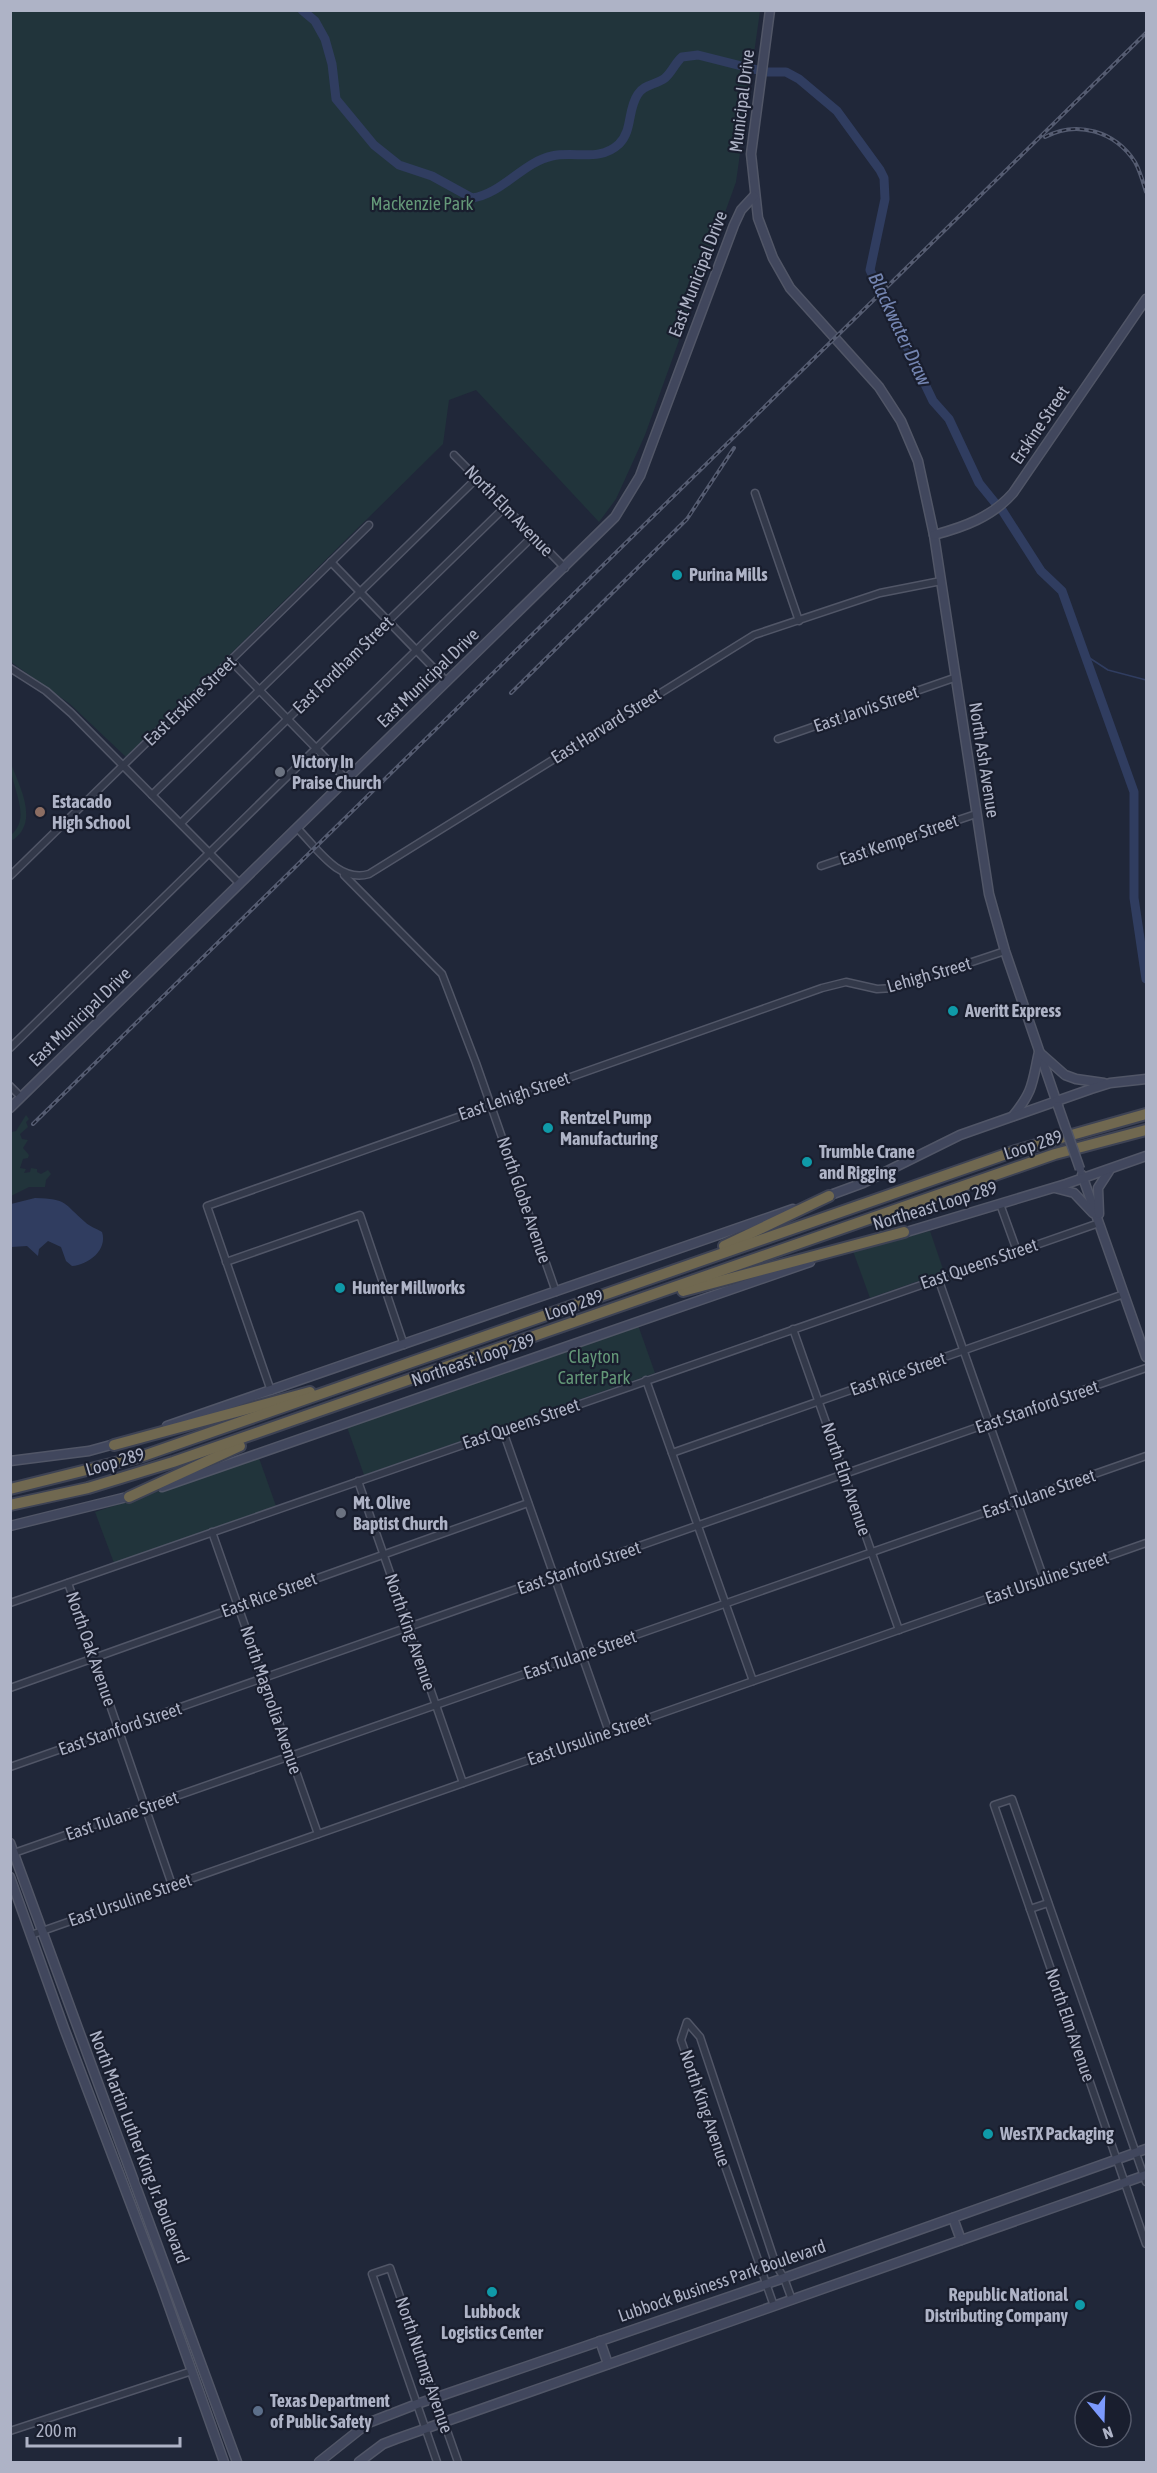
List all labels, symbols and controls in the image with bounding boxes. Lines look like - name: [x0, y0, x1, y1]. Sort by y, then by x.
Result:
- street label: Municipal Drive: [725, 48, 758, 154]
- park label: Mackenzie Park: [371, 193, 474, 214]
- street label: East Municipal Drive: [664, 208, 731, 340]
- water label: Blackwater Draw: [864, 269, 937, 390]
- street label: Erskine Street: [1006, 382, 1073, 468]
- street label: North Elm Avenue: [461, 461, 558, 560]
- place label: Purina Mills: [689, 564, 768, 585]
- marker: Purina Mills: [670, 568, 684, 582]
- street label: East Fordham Street: [288, 611, 397, 718]
- street label: East Municipal Drive: [372, 624, 483, 732]
- street label: East Erskine Street: [139, 651, 240, 750]
- street label: East Jarvis Street: [811, 681, 921, 736]
- street label: East Harvard Street: [547, 683, 665, 768]
- street label: North Ash Avenue: [965, 701, 1004, 819]
- place label: Victory In Praise Church: [291, 751, 382, 793]
- marker: Victory In Praise Church: [273, 765, 287, 779]
- place label: Estacado High School: [52, 791, 130, 833]
- marker: Estacado High School: [33, 805, 47, 819]
- street label: East Kemper Street: [837, 809, 961, 870]
- street label: Lehigh Street: [884, 953, 973, 997]
- street label: East Municipal Drive: [24, 963, 135, 1071]
- place label: Averitt Express: [964, 1000, 1062, 1021]
- marker: Averitt Express: [946, 1004, 960, 1018]
- street label: East Lehigh Street: [455, 1067, 572, 1124]
- place label: Rentzel Pump Manufacturing: [560, 1107, 658, 1149]
- marker: Rentzel Pump Manufacturing: [541, 1121, 555, 1135]
- street label: Loop 289: [1001, 1125, 1065, 1164]
- street label: North Globe Avenue: [493, 1134, 556, 1266]
- place label: Trumble Crane and Rigging: [819, 1141, 915, 1183]
- marker: Trumble Crane and Rigging: [800, 1155, 814, 1169]
- street label: Northeast Loop 289: [870, 1177, 1000, 1234]
- street label: East Queens Street: [917, 1234, 1040, 1293]
- place label: Hunter Millworks: [352, 1277, 466, 1298]
- marker: Hunter Millworks: [333, 1281, 347, 1295]
- street label: Loop 289: [542, 1285, 606, 1324]
- street label: Northeast Loop 289: [408, 1329, 537, 1390]
- park label: Clayton Carter Park: [558, 1346, 630, 1388]
- street label: East Rice Street: [847, 1347, 949, 1400]
- street label: East Stanford Street: [972, 1376, 1101, 1437]
- street label: East Queens Street: [459, 1394, 582, 1453]
- street label: North Elm Avenue: [817, 1420, 876, 1538]
- street label: Loop 289: [83, 1443, 147, 1480]
- street label: East Tulane Street: [980, 1464, 1098, 1523]
- place label: Mt. Olive Baptist Church: [353, 1492, 448, 1534]
- marker: Mt. Olive Baptist Church: [334, 1506, 348, 1520]
- street label: East Stanford Street: [514, 1537, 643, 1598]
- street label: East Ursuline Street: [983, 1547, 1111, 1608]
- street label: East Rice Street: [218, 1568, 319, 1621]
- street label: North King Avenue: [381, 1571, 440, 1693]
- street label: North Oak Avenue: [62, 1589, 121, 1709]
- street label: North Magnolia Avenue: [236, 1623, 307, 1777]
- street label: East Tulane Street: [521, 1625, 639, 1684]
- street label: East Stanford Street: [55, 1698, 184, 1759]
- street label: East Ursuline Street: [525, 1708, 653, 1769]
- street label: East Tulane Street: [63, 1786, 181, 1845]
- street label: East Ursuline Street: [66, 1869, 194, 1930]
- street label: North Elm Avenue: [1041, 1966, 1100, 2084]
- street label: North Martin Luther King Jr. Boulevard: [85, 2027, 194, 2266]
- street label: North King Avenue: [676, 2047, 735, 2169]
- place label: WesTX Packaging: [999, 2123, 1114, 2144]
- marker: WesTX Packaging: [981, 2127, 995, 2141]
- street label: Lubbock Business Park Boulevard: [615, 2235, 828, 2326]
- place label: Republic National Distributing Company: [925, 2284, 1069, 2326]
- marker: Lubbock Logistics Center: [485, 2285, 499, 2299]
- street label: North Nutmrg Avenue: [391, 2294, 458, 2436]
- marker: Republic National Distributing Company: [1073, 2298, 1087, 2312]
- place label: Lubbock Logistics Center: [441, 2301, 544, 2343]
- north arrow: [1073, 2389, 1133, 2449]
- place label: Texas Department of Public Safety: [270, 2390, 391, 2432]
- marker: Texas Department of Public Safety: [251, 2404, 265, 2418]
- scale bar: [27, 2410, 180, 2448]
- text: 200 m: [36, 2420, 77, 2441]
- text: N: [1100, 2423, 1115, 2443]

